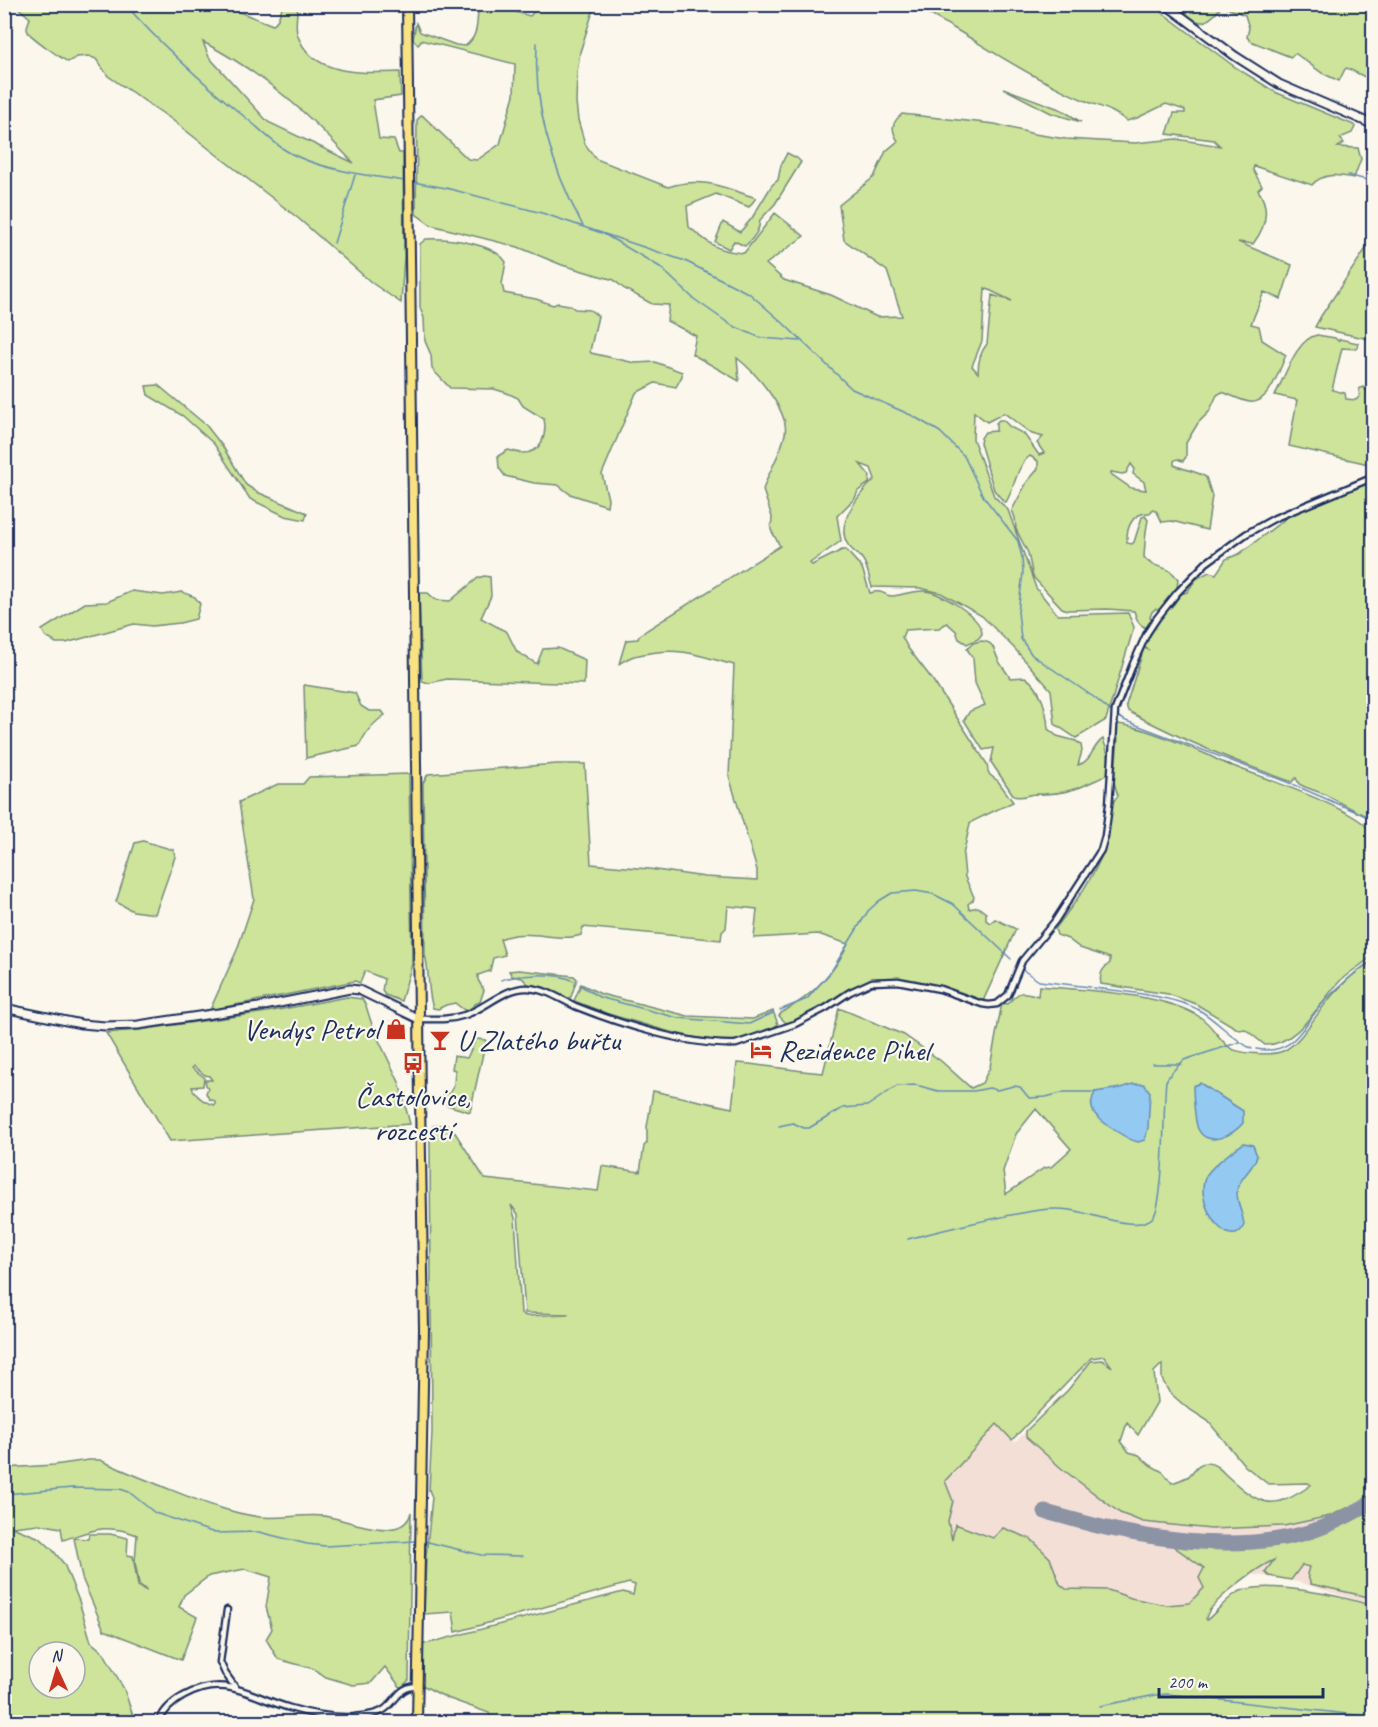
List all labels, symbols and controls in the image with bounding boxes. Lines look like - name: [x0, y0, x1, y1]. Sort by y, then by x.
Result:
- place label: Vendys Petrol: [243, 1010, 384, 1048]
- shop icon: Vendys Petrol: [384, 1017, 408, 1041]
- place label: U Zlatého buřtu: [457, 1021, 622, 1059]
- bar icon: U Zlatého buřtu: [428, 1028, 452, 1052]
- place label: Rezidence Pihel: [778, 1031, 934, 1069]
- hotel icon: Rezidence Pihel: [749, 1038, 773, 1062]
- bus stop icon: Častolovice, rozcestí: [401, 1051, 425, 1075]
- place label: Častolovice, rozcestí: [355, 1077, 471, 1149]
- north arrow: [27, 1640, 87, 1700]
- text: N: [50, 1645, 65, 1666]
- scale bar: [1159, 1661, 1322, 1699]
- text: 200 m: [1168, 1671, 1209, 1693]

